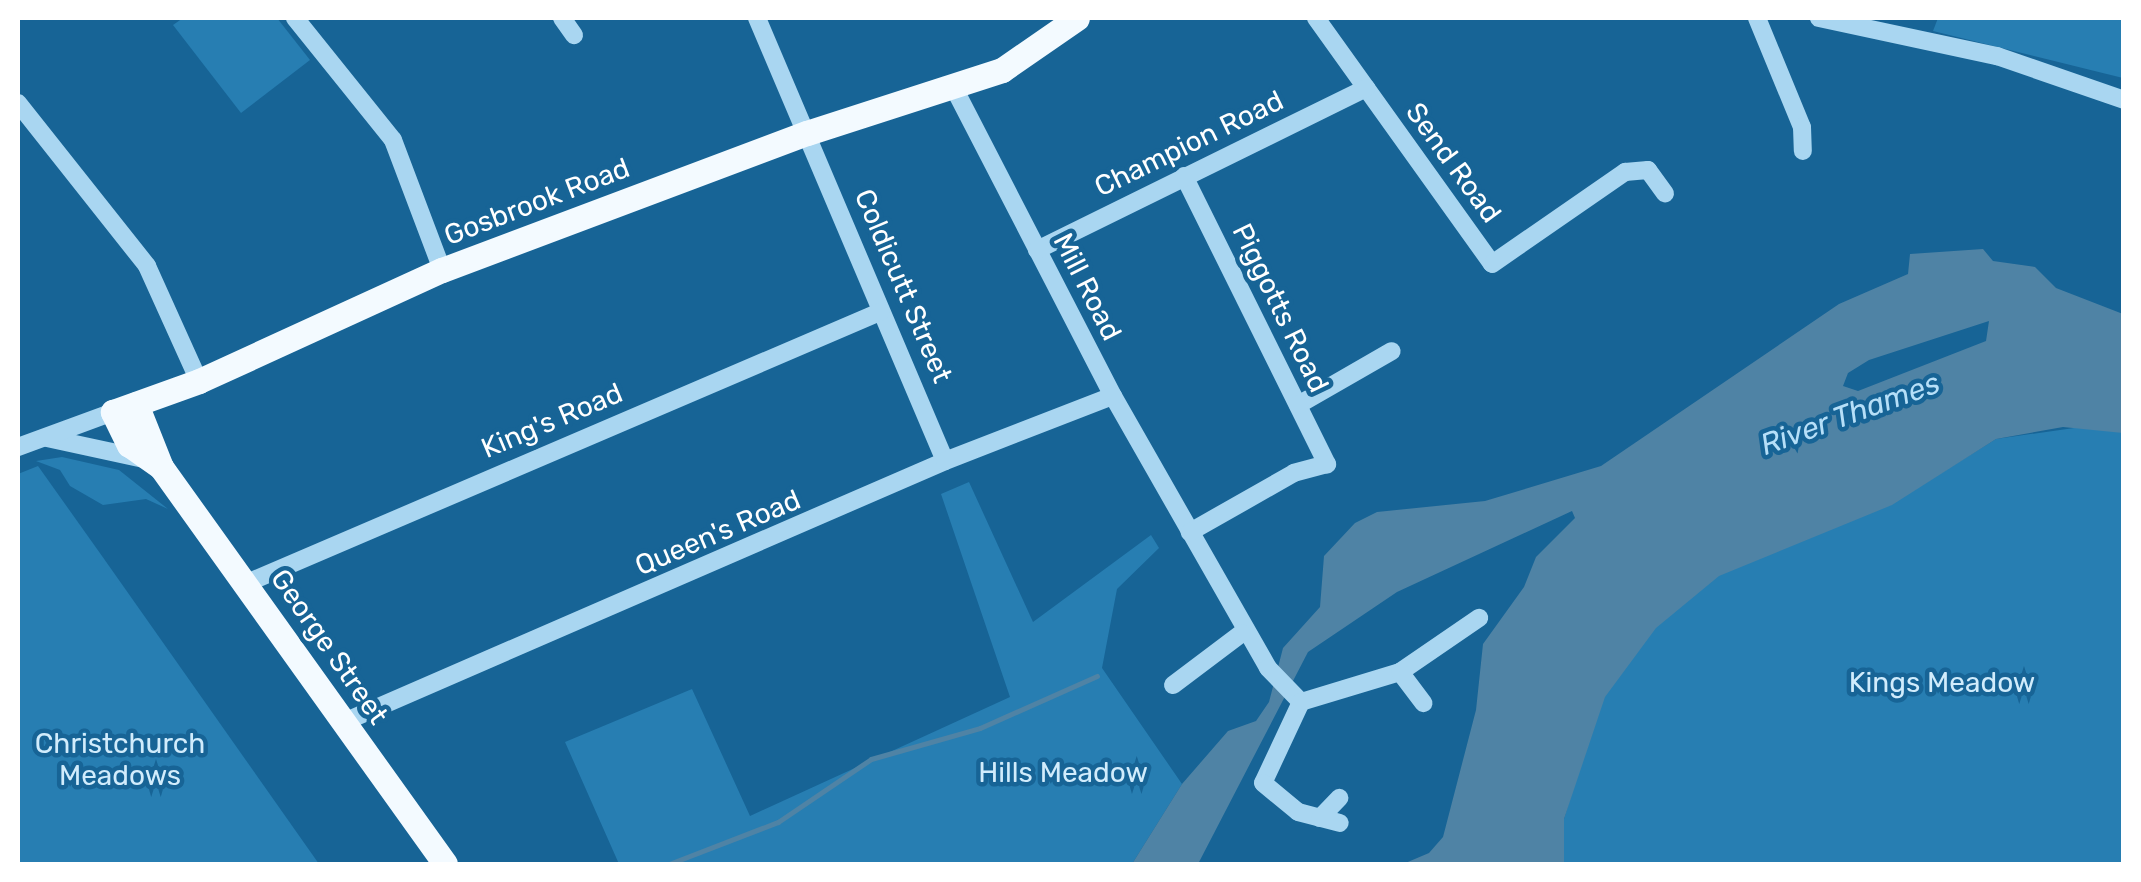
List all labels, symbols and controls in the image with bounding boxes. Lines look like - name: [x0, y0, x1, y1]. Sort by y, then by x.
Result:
- street label: Champion Road: [1089, 84, 1289, 204]
- street label: Send Road: [1398, 97, 1508, 229]
- street label: Gosbrook Road: [439, 151, 635, 253]
- street label: Coldicutt Street: [847, 184, 959, 388]
- street label: Piggotts Road: [1225, 218, 1335, 398]
- street label: Mill Road: [1046, 228, 1128, 346]
- water label: River Thames: [1755, 365, 1945, 463]
- street label: King's Road: [476, 376, 628, 466]
- street label: Queen's Road: [630, 483, 806, 583]
- street label: George Street: [263, 563, 395, 731]
- park label: Kings Meadow: [1849, 666, 2035, 700]
- park label: Christchurch Meadows: [35, 727, 205, 793]
- park label: Hills Meadow: [978, 756, 1148, 790]

